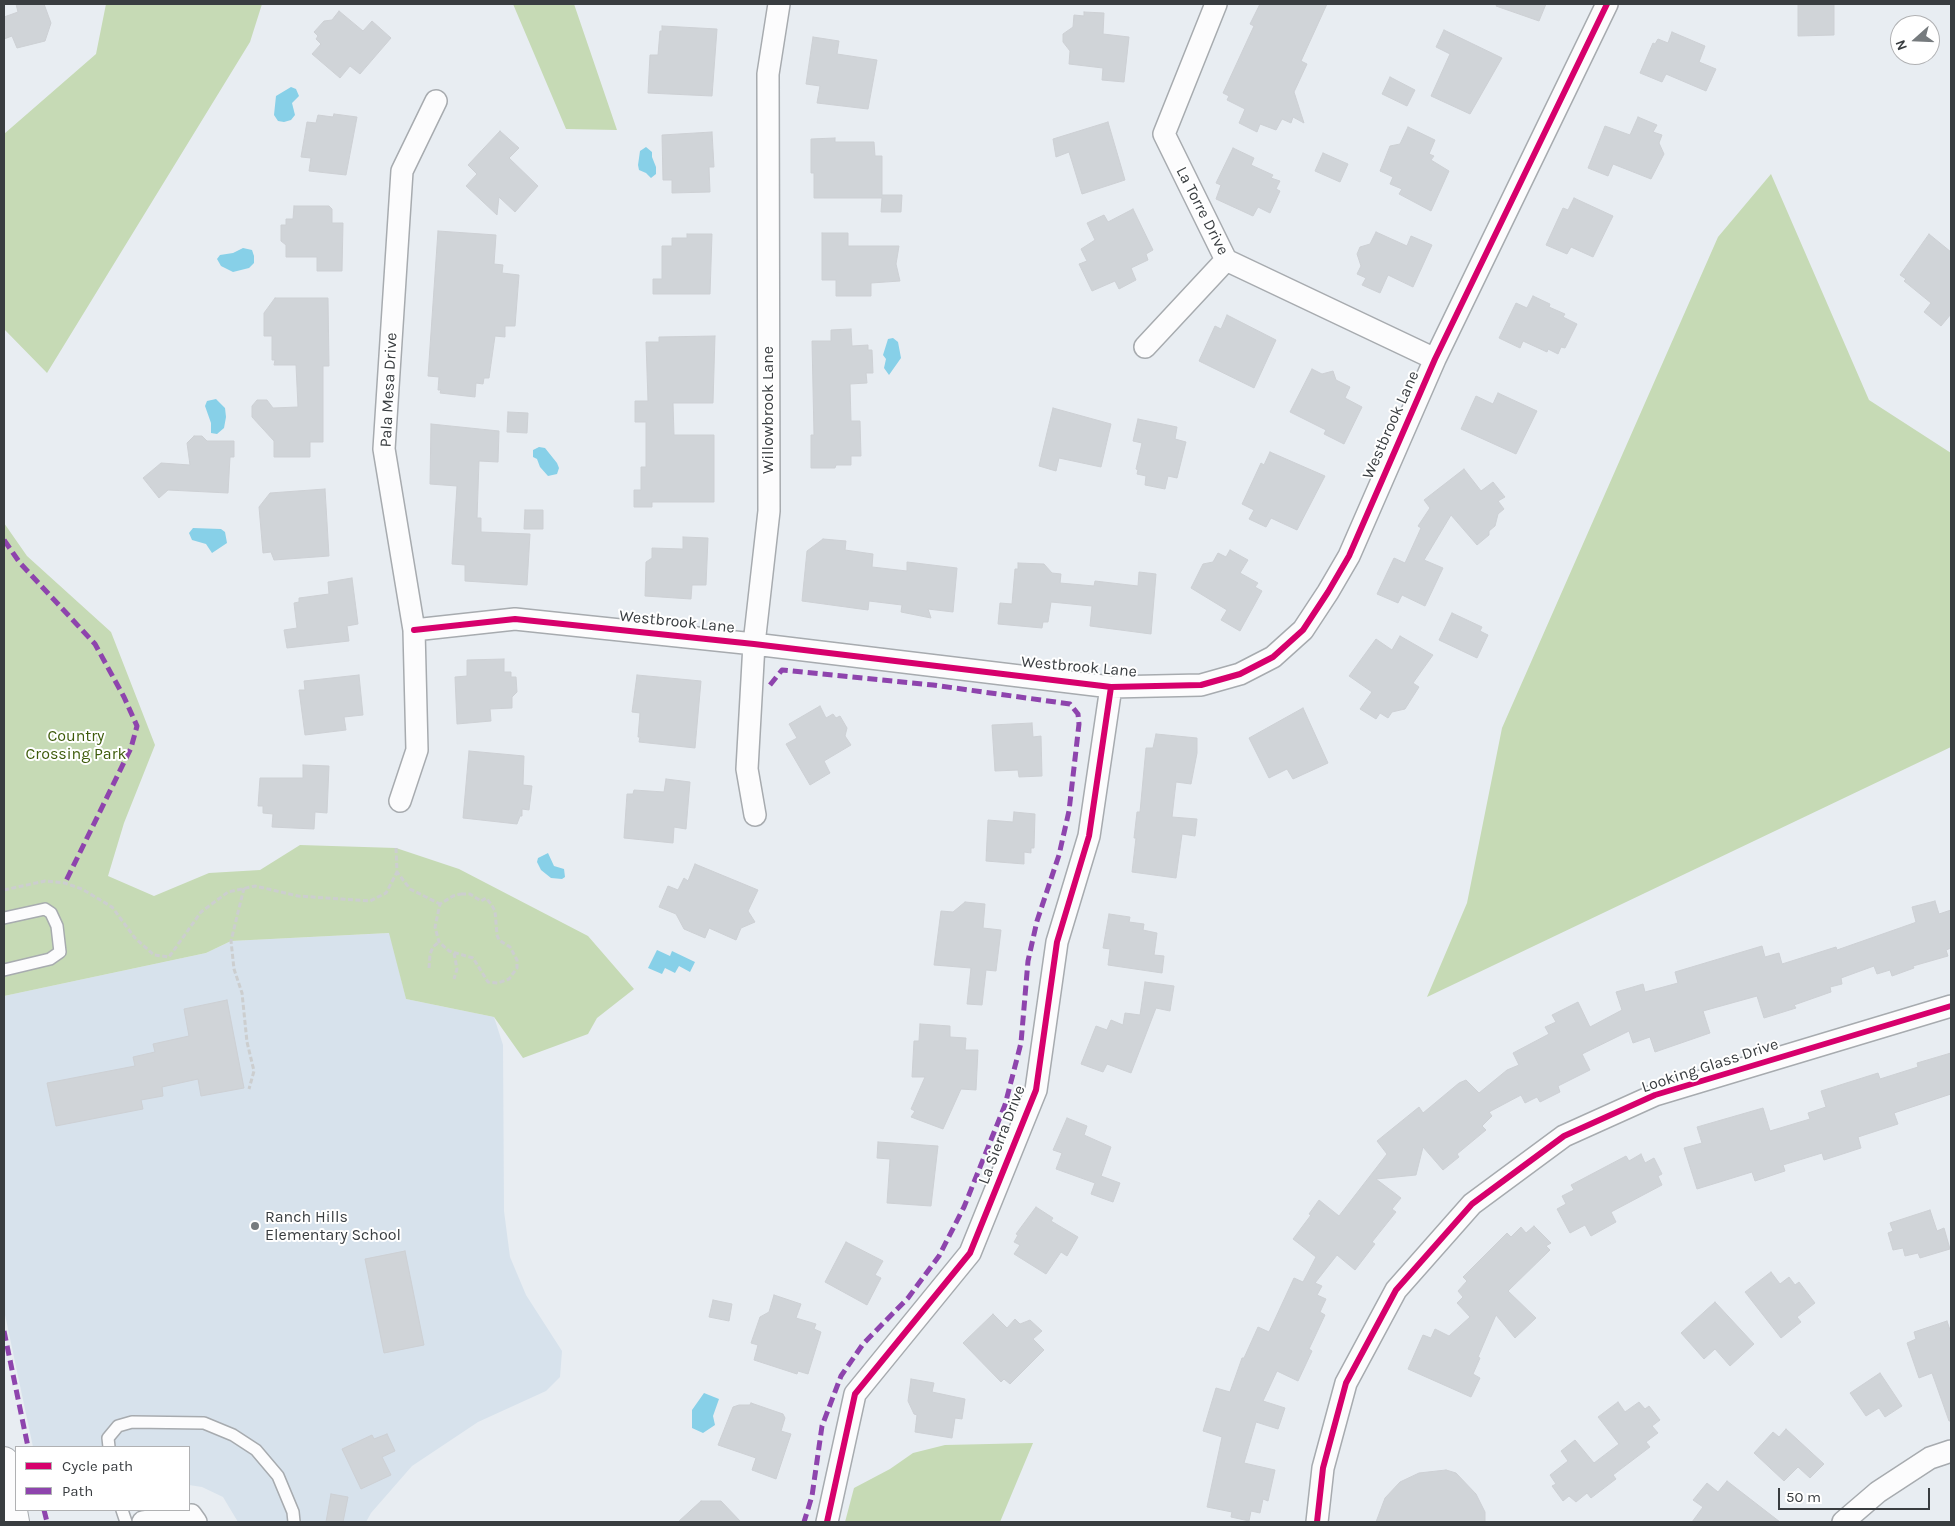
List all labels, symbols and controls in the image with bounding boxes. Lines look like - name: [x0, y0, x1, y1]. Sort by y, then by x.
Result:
- north arrow: [1890, 15, 1940, 65]
- text: N: [1892, 37, 1911, 53]
- street label: La Torre Drive: [1172, 164, 1232, 258]
- street label: Pala Mesa Drive: [376, 332, 402, 448]
- street label: Willowbrook Lane: [758, 346, 778, 474]
- street label: Westbrook Lane: [1359, 368, 1423, 482]
- street label: Westbrook Lane: [618, 606, 736, 638]
- street label: Westbrook Lane: [1020, 652, 1138, 682]
- park label: Country Crossing Park: [26, 726, 126, 764]
- street label: Looking Glass Drive: [1639, 1035, 1781, 1097]
- street label: La Sierra Drive: [974, 1083, 1030, 1187]
- place label: Ranch Hills Elementary School: [265, 1207, 401, 1245]
- marker: Ranch Hills Elementary School: [249, 1220, 261, 1232]
- legend: [15, 1446, 190, 1511]
- text: Cycle path: [62, 1457, 133, 1475]
- scale bar: [1780, 1478, 1932, 1510]
- text: Path: [62, 1482, 93, 1500]
- text: 50 m: [1786, 1488, 1821, 1506]

